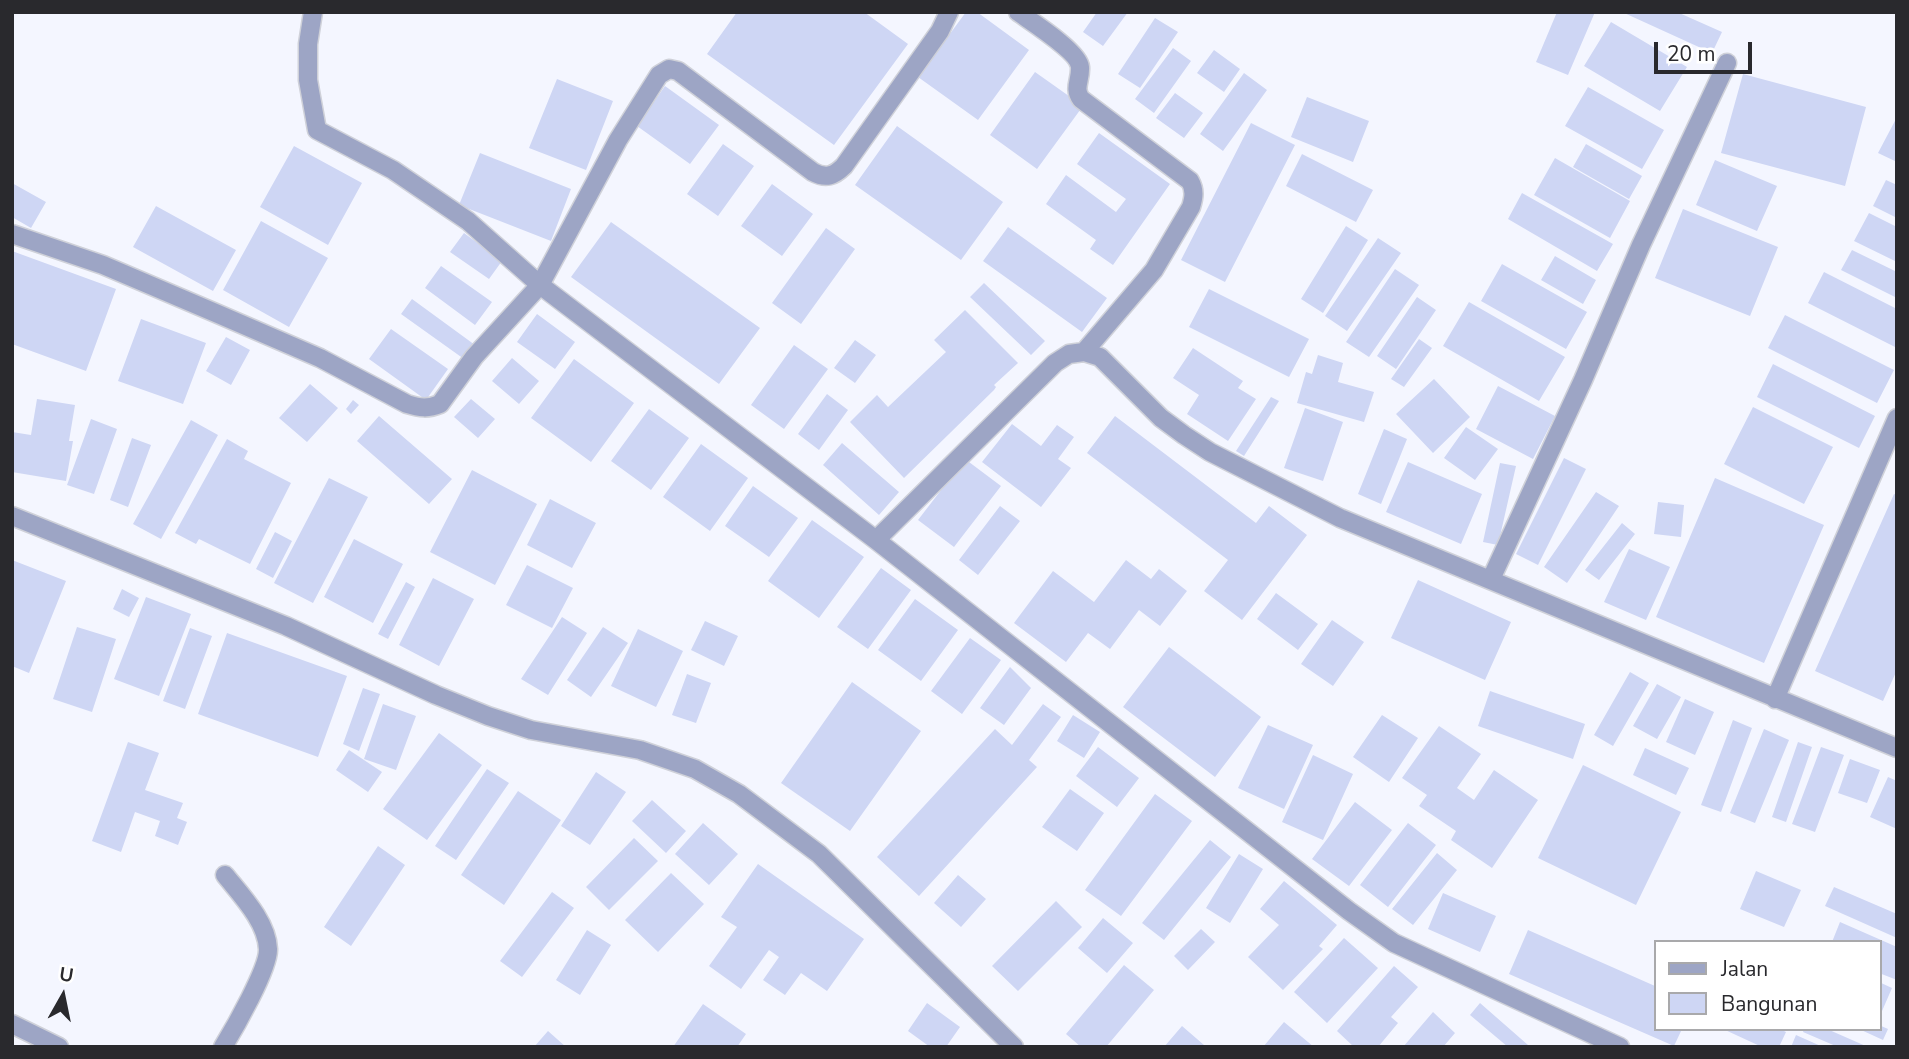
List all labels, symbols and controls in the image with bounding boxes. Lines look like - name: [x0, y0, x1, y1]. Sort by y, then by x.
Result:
- scale bar: [1657, 28, 1755, 72]
- text: 20 m: [1667, 40, 1716, 68]
- legend: [1654, 940, 1881, 1031]
- text: Jalan: [1721, 955, 1768, 983]
- north arrow: [28, 961, 98, 1031]
- text: U: [57, 961, 75, 989]
- text: Bangunan: [1721, 990, 1817, 1018]

